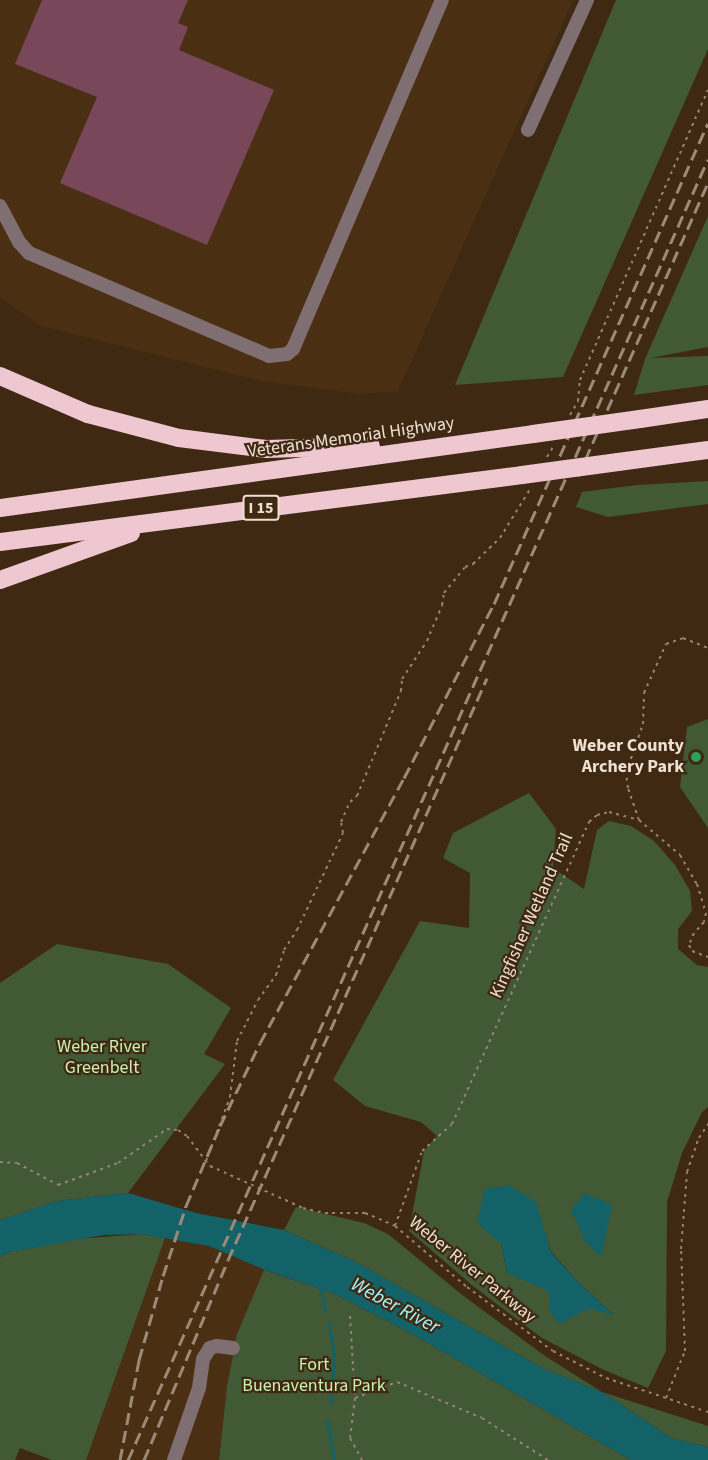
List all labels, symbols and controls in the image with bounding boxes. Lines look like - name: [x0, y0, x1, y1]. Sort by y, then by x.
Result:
- street label: Veterans Memorial Highway: [246, 413, 456, 463]
- road number: I 15: [242, 495, 280, 521]
- place label: Weber County Archery Park: [572, 736, 684, 778]
- marker: Weber County Archery Park: [689, 750, 703, 764]
- street label: Kingfisher Wetland Trail: [486, 830, 578, 1002]
- park label: Weber River Greenbelt: [57, 1037, 147, 1080]
- street label: Weber River Parkway: [404, 1212, 540, 1328]
- water label: Weber River: [347, 1273, 443, 1339]
- park label: Fort Buenaventura Park: [242, 1355, 386, 1398]

